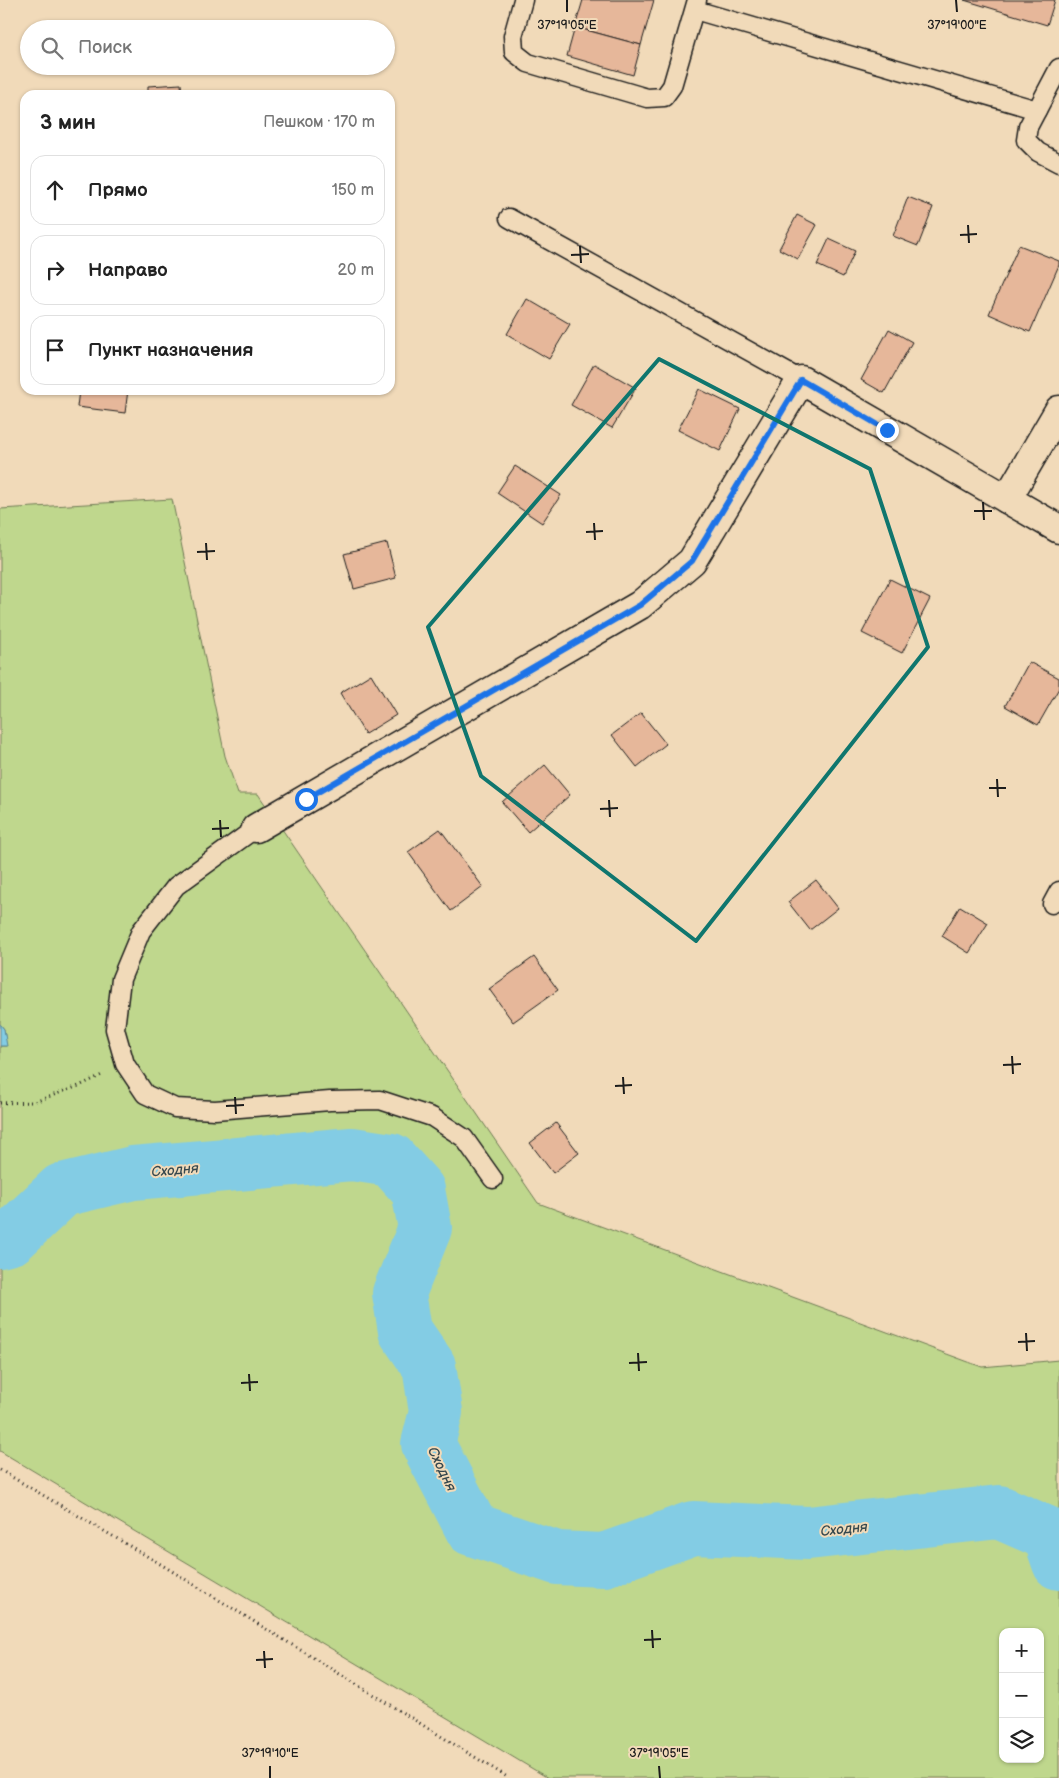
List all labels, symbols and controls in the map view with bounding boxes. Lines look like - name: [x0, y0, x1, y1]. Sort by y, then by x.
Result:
- text: 37°19'05"E: [537, 18, 597, 33]
- text: 37°19'00"E: [927, 18, 987, 33]
- search box: [20, 20, 395, 75]
- icon: search: [38, 34, 66, 62]
- text: Поиск: [78, 36, 132, 59]
- text: 3 мин: [40, 110, 96, 135]
- text: Пешком · 170 m: [263, 113, 375, 132]
- icon: ahead: [41, 176, 69, 204]
- text: Прямо: [88, 179, 148, 202]
- text: 150 m: [332, 181, 374, 200]
- icon: right: [41, 256, 69, 284]
- text: Направо: [88, 259, 168, 282]
- text: 20 m: [338, 261, 374, 280]
- icon: arrive: [41, 336, 69, 364]
- text: Пункт назначения: [88, 339, 253, 362]
- route end: [876, 419, 899, 442]
- route start: [295, 788, 318, 811]
- water label: Сходня: [151, 1159, 200, 1181]
- water label: Сходня: [424, 1444, 460, 1494]
- water label: Сходня: [820, 1518, 869, 1540]
- map controls: [999, 1628, 1044, 1763]
- button: +: [999, 1628, 1044, 1673]
- button: −: [999, 1673, 1044, 1718]
- button: layers: [999, 1718, 1044, 1763]
- text: 37°19'10"E: [241, 1746, 299, 1761]
- text: 37°19'05"E: [629, 1746, 689, 1761]

